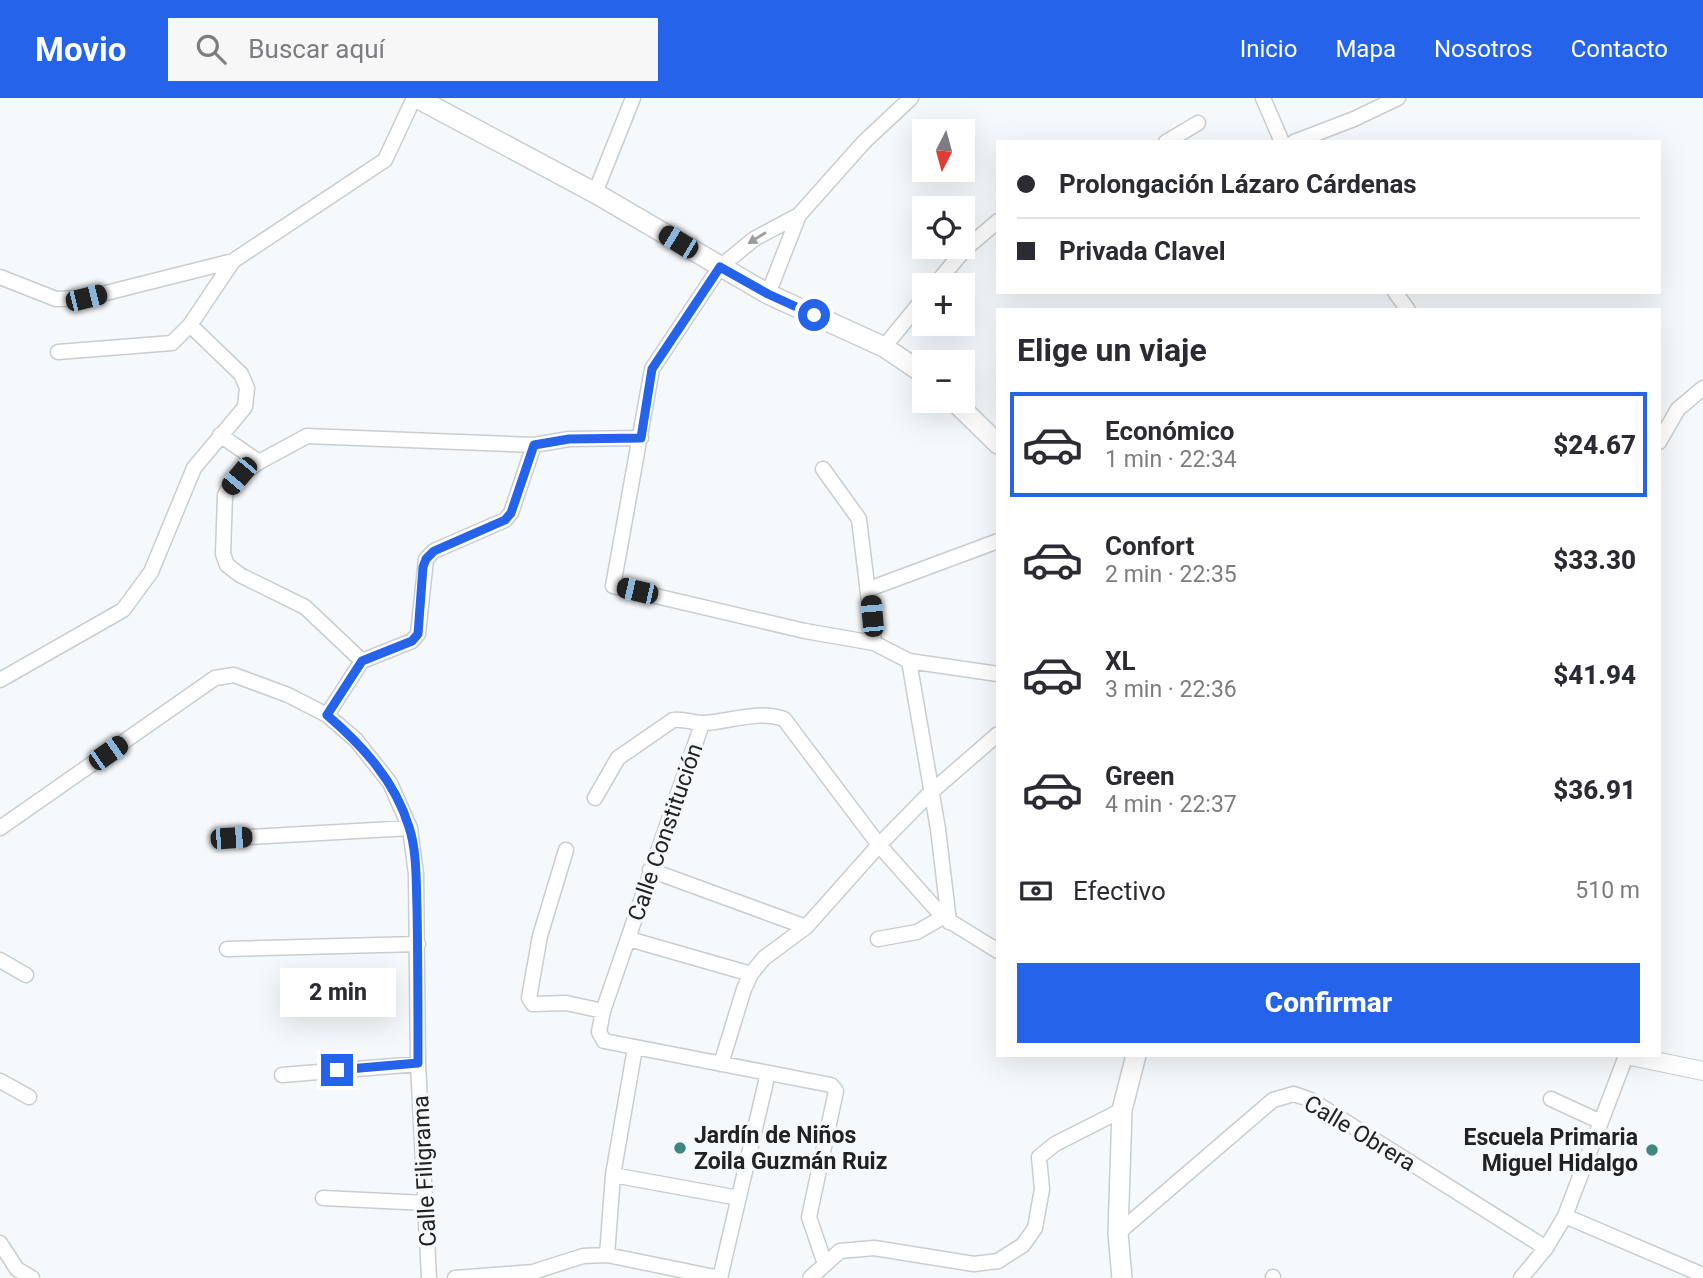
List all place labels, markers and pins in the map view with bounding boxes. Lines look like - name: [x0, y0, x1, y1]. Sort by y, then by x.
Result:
- place label: Jardín de Niños Zoila Guzmán Ruiz: [694, 1122, 887, 1175]
- place label: Escuela Primaria Miguel Hidalgo: [1463, 1124, 1638, 1177]
- marker: Jardín de Niños Zoila Guzmán Ruiz: [672, 1140, 688, 1156]
- marker: Escuela Primaria Miguel Hidalgo: [1644, 1142, 1660, 1158]

